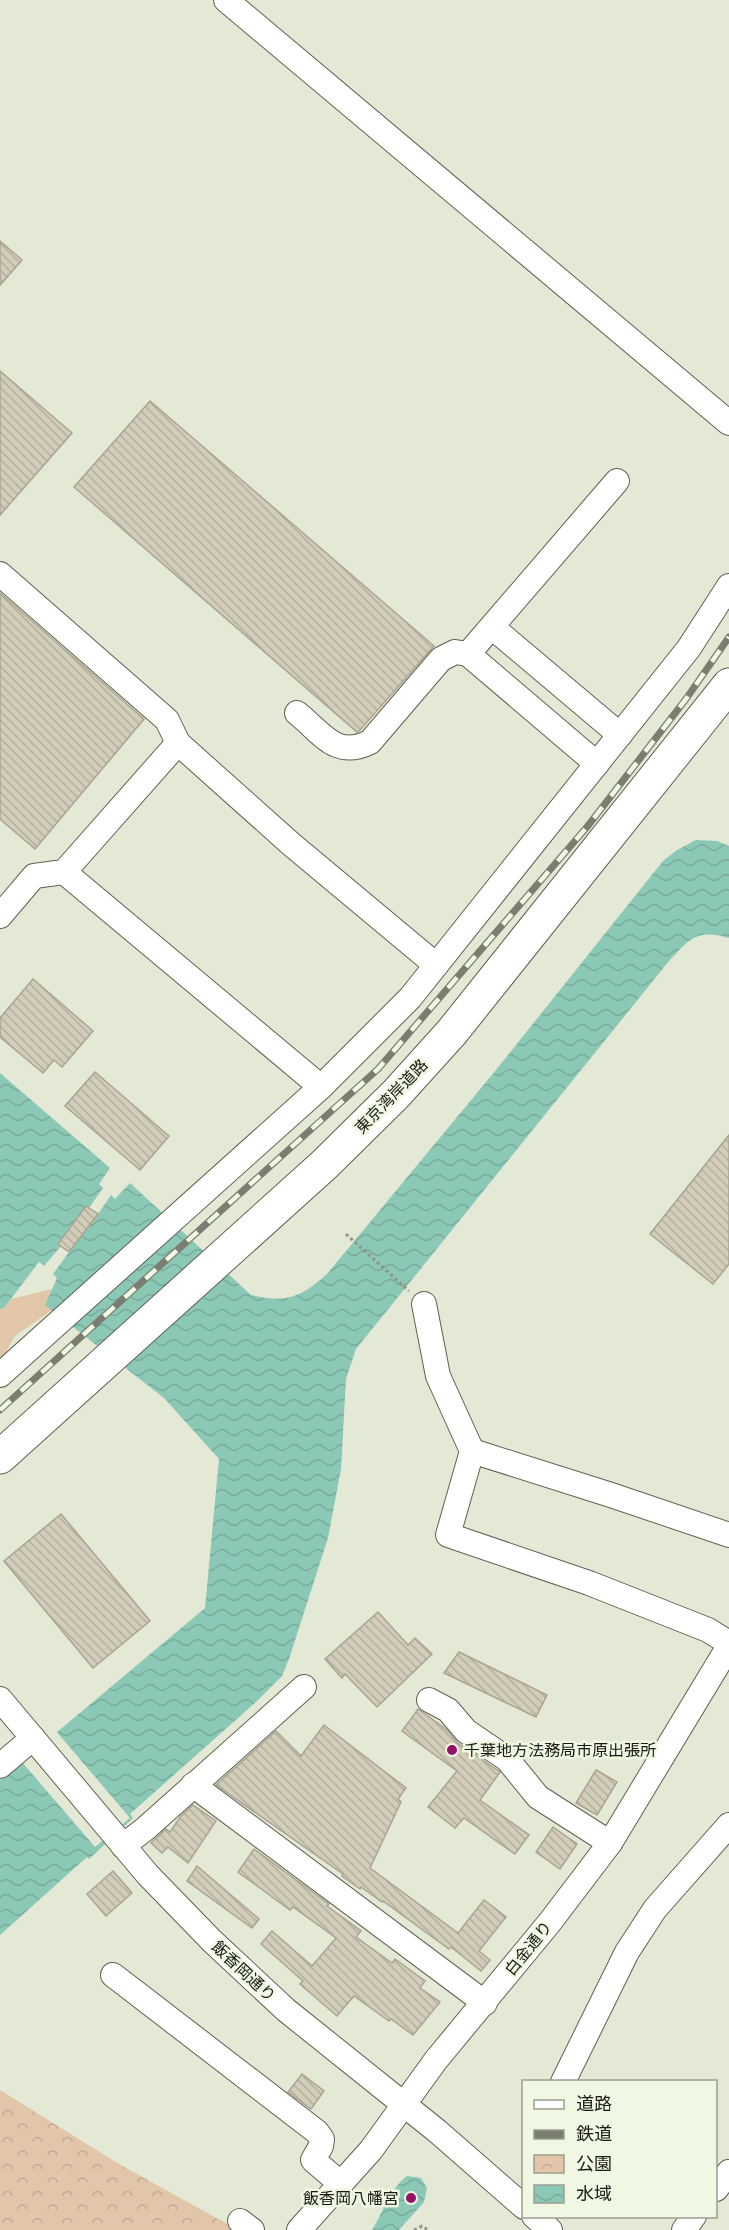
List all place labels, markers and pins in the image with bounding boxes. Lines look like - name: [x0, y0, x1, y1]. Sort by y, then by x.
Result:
- place label: 千葉地方法務局市原出張所: [464, 1740, 656, 1760]
- marker: 千葉地方法務局市原出張所: [445, 1743, 459, 1757]
- place label: 飯香岡八幡宮: [303, 2188, 399, 2208]
- marker: 飯香岡八幡宮: [404, 2191, 418, 2205]

